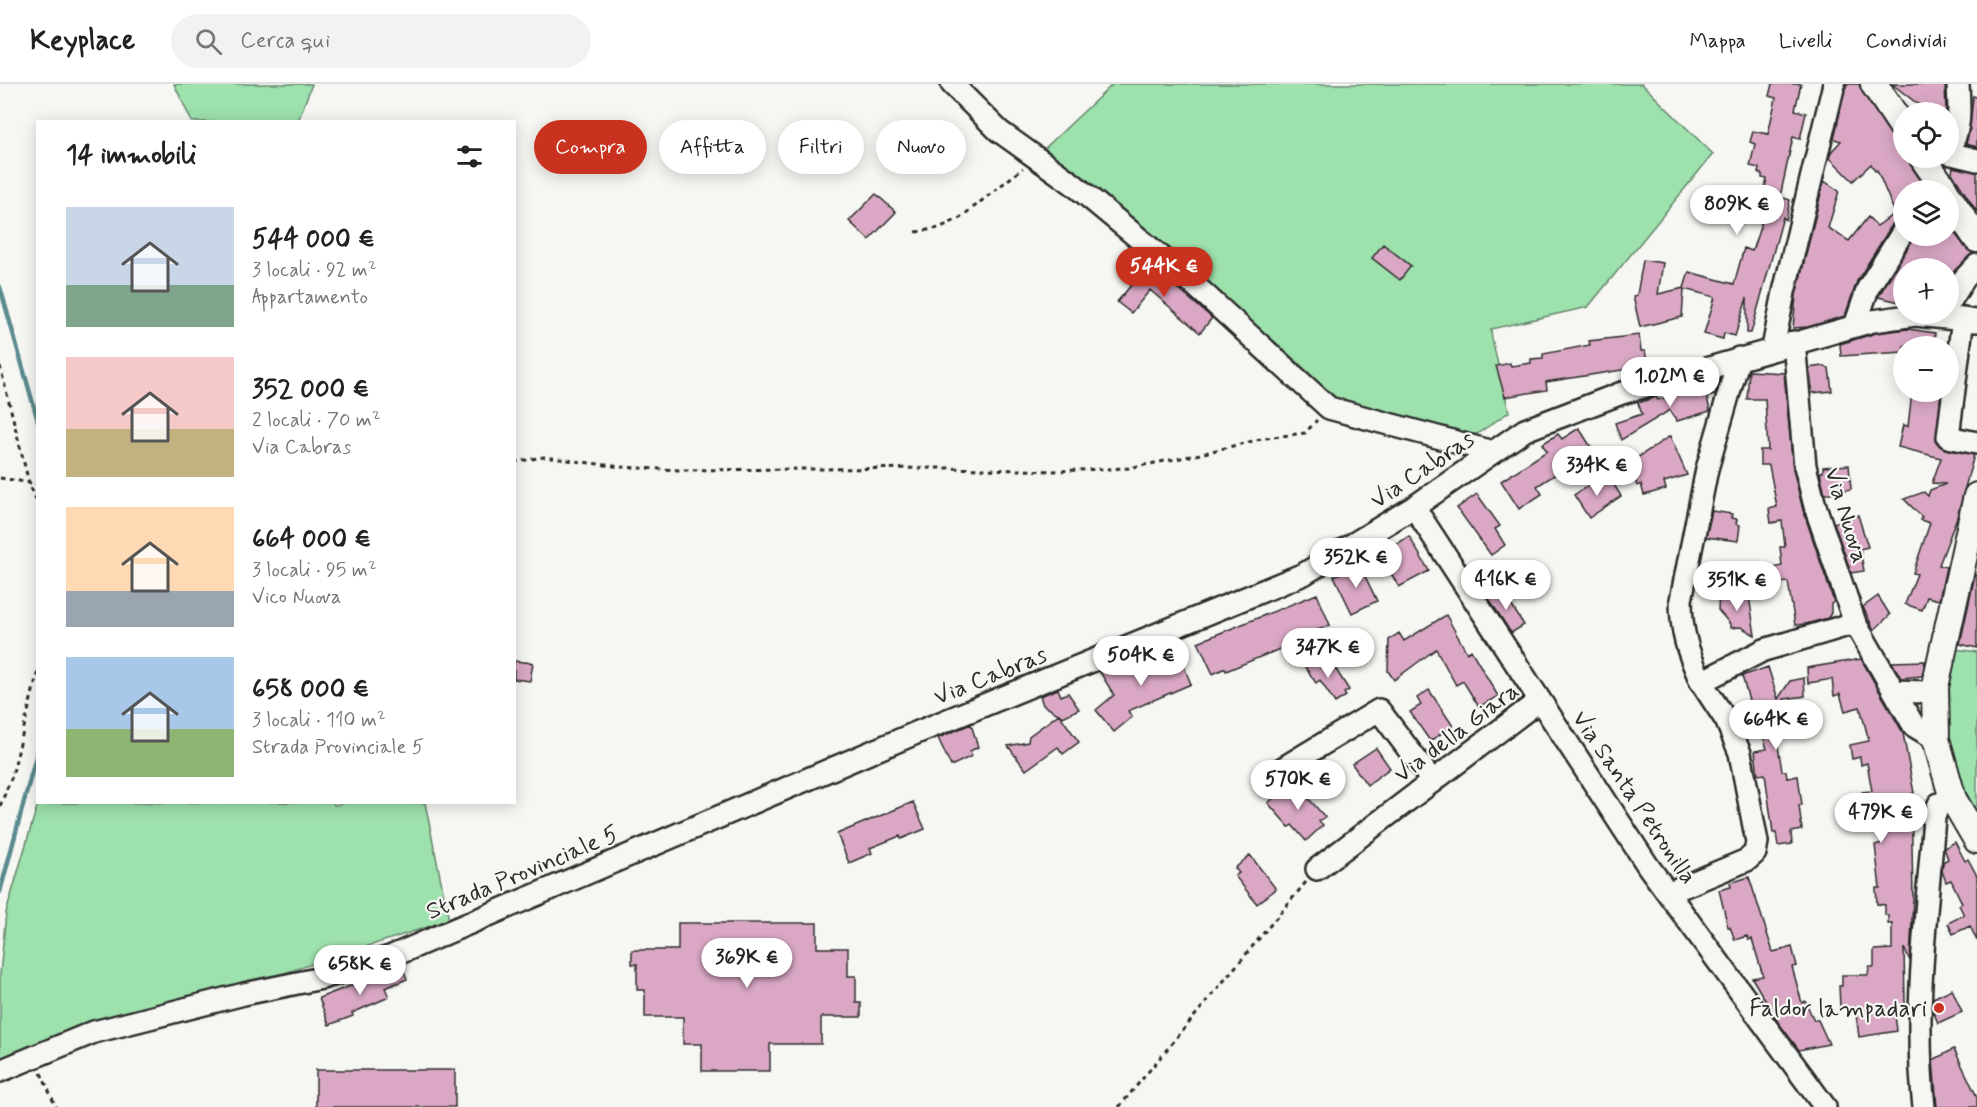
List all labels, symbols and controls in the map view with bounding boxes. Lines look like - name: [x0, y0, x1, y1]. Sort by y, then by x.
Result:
- search box: [171, 14, 591, 68]
- text: Keyplace: [30, 23, 135, 60]
- icon: search: [192, 25, 225, 58]
- text: Cerca qui: [240, 27, 330, 55]
- text: Mappa: [1690, 27, 1746, 55]
- text: Livelli: [1779, 27, 1833, 55]
- text: Condividi: [1866, 27, 1947, 55]
- map controls: [1893, 102, 1959, 402]
- button: locate: [1893, 102, 1959, 168]
- chip: Compra: [534, 120, 647, 174]
- chip: Affitta: [659, 120, 766, 174]
- chip: Filtri: [778, 120, 864, 174]
- chip: Nuovo: [876, 120, 966, 174]
- text: 14 immobili: [66, 139, 196, 173]
- icon: filters: [453, 140, 486, 173]
- button: layers: [1893, 180, 1959, 246]
- pin: 809K €: [1688, 185, 1786, 236]
- text: 809K €: [1704, 191, 1770, 218]
- text: 544 000 €: [252, 223, 375, 257]
- icon: home: [114, 231, 186, 303]
- pin: 544K €: [1115, 247, 1213, 298]
- text: 544K €: [1130, 253, 1198, 280]
- text: 3 locali · 92 m²: [252, 257, 377, 284]
- button: +: [1893, 258, 1959, 324]
- text: Appartamento: [252, 284, 368, 311]
- button: −: [1893, 336, 1959, 402]
- pin: 1.02M €: [1615, 357, 1725, 408]
- text: 1.02M €: [1635, 363, 1705, 390]
- text: 352 000 €: [252, 373, 369, 407]
- icon: home: [114, 381, 186, 453]
- text: 2 locali · 70 m²: [252, 407, 381, 434]
- street label: Via Cabras: [1365, 424, 1481, 516]
- text: Via Cabras: [252, 434, 351, 461]
- pin: 334K €: [1548, 446, 1646, 497]
- text: 334K €: [1566, 452, 1628, 479]
- street label: Via Nuova: [1816, 464, 1875, 567]
- text: 664 000 €: [252, 523, 371, 557]
- icon: home: [114, 531, 186, 603]
- pin: 352K €: [1307, 538, 1405, 589]
- text: 352K €: [1324, 544, 1388, 571]
- text: 3 locali · 95 m²: [252, 557, 377, 584]
- pin: 416K €: [1457, 560, 1555, 611]
- pin: 351K €: [1688, 561, 1786, 612]
- text: 416K €: [1475, 566, 1537, 593]
- text: 351K €: [1707, 567, 1767, 594]
- text: Vico Nuova: [252, 584, 341, 611]
- pin: 347K €: [1279, 628, 1377, 679]
- text: 347K €: [1296, 634, 1360, 661]
- pin: 504K €: [1092, 636, 1190, 687]
- street label: Via Cabras: [930, 640, 1052, 713]
- text: 504K €: [1107, 642, 1175, 669]
- text: 658 000 €: [252, 673, 369, 707]
- street label: Via della Giara: [1388, 676, 1526, 790]
- icon: home: [114, 681, 186, 753]
- pin: 664K €: [1727, 700, 1825, 751]
- street label: Via Santa Petronilla: [1564, 705, 1703, 891]
- text: 664K €: [1743, 706, 1809, 733]
- text: 3 locali · 110 m²: [252, 707, 386, 734]
- text: Strada Provinciale 5: [252, 734, 424, 761]
- pin: 570K €: [1249, 760, 1347, 811]
- text: 570K €: [1265, 766, 1331, 793]
- pin: 479K €: [1832, 793, 1930, 844]
- text: 479K €: [1849, 799, 1913, 826]
- street label: Strada Provinciale 5: [422, 819, 623, 928]
- pin: 369K €: [698, 938, 796, 989]
- text: 369K €: [715, 944, 779, 971]
- pin: 658K €: [311, 945, 409, 996]
- text: 658K €: [328, 951, 392, 978]
- place label: Faldor lampadari: [1749, 994, 1927, 1025]
- marker: Faldor lampadari: [1932, 1001, 1946, 1015]

